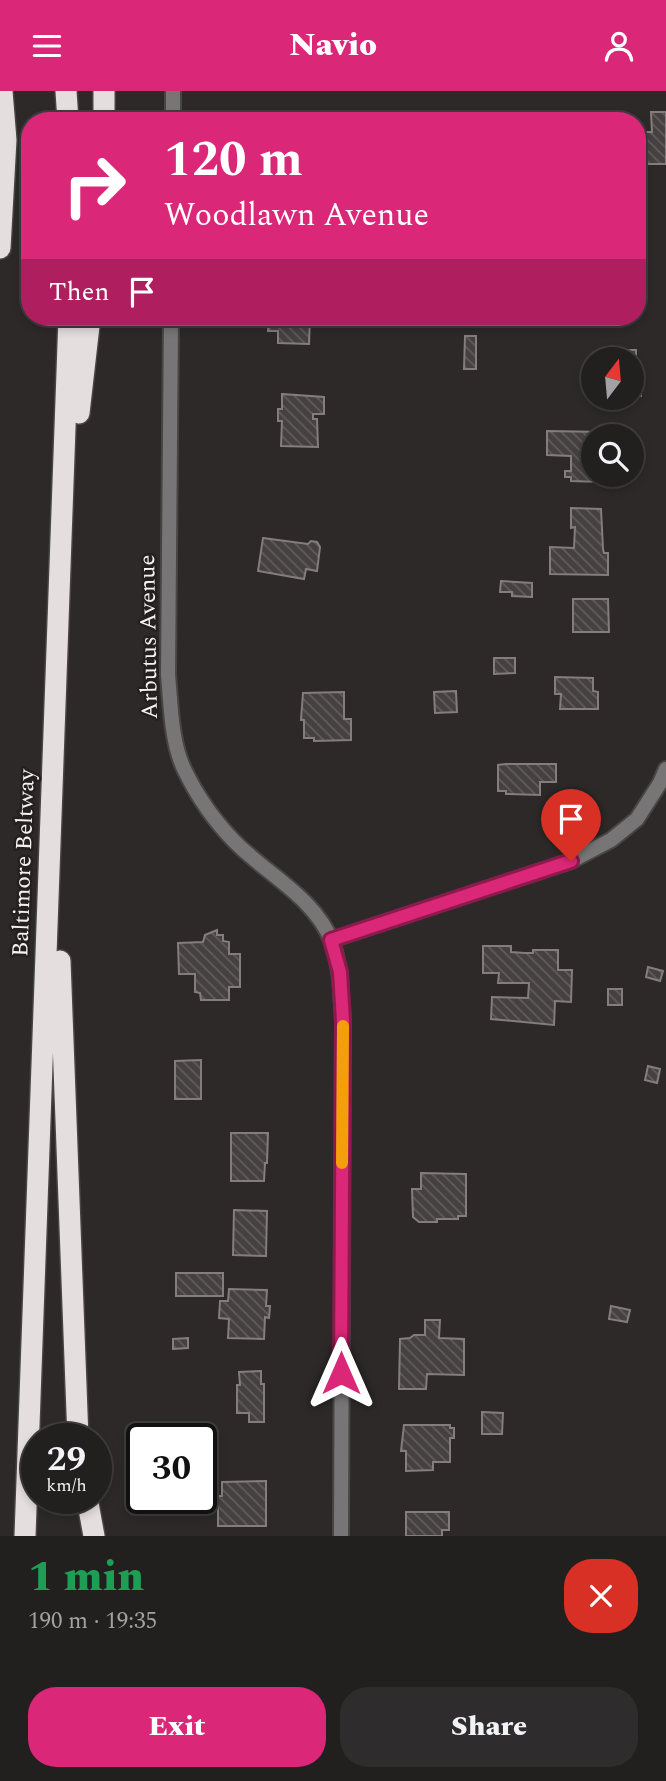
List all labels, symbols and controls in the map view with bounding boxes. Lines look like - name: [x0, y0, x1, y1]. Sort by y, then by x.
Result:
- text: Navio: [289, 21, 377, 70]
- icon: menu: [28, 27, 66, 65]
- icon: person: [600, 27, 638, 65]
- text: 120 m: [164, 123, 303, 198]
- icon: right: [49, 140, 140, 231]
- text: Woodlawn Avenue: [164, 191, 429, 240]
- text: Then: [49, 272, 109, 312]
- icon: arrive: [123, 273, 161, 311]
- north arrow: [581, 347, 644, 409]
- map controls: [581, 347, 644, 487]
- button: search: [581, 424, 644, 487]
- street label: Arbutus Avenue: [130, 554, 168, 720]
- street label: Baltimore Beltway: [3, 768, 45, 957]
- pin: [541, 789, 601, 861]
- icon: arrive: [552, 800, 590, 838]
- position arrow: [304, 1336, 378, 1410]
- speed limit sign: 30: [126, 1423, 217, 1514]
- text: 29: [47, 1433, 86, 1486]
- text: km/h: [46, 1472, 87, 1499]
- text: 1 min: [28, 1546, 144, 1609]
- button: close: [564, 1559, 638, 1633]
- text: 190 m · 19:35: [28, 1604, 157, 1639]
- button: Exit: [28, 1687, 326, 1767]
- button: Share: [340, 1687, 638, 1767]

